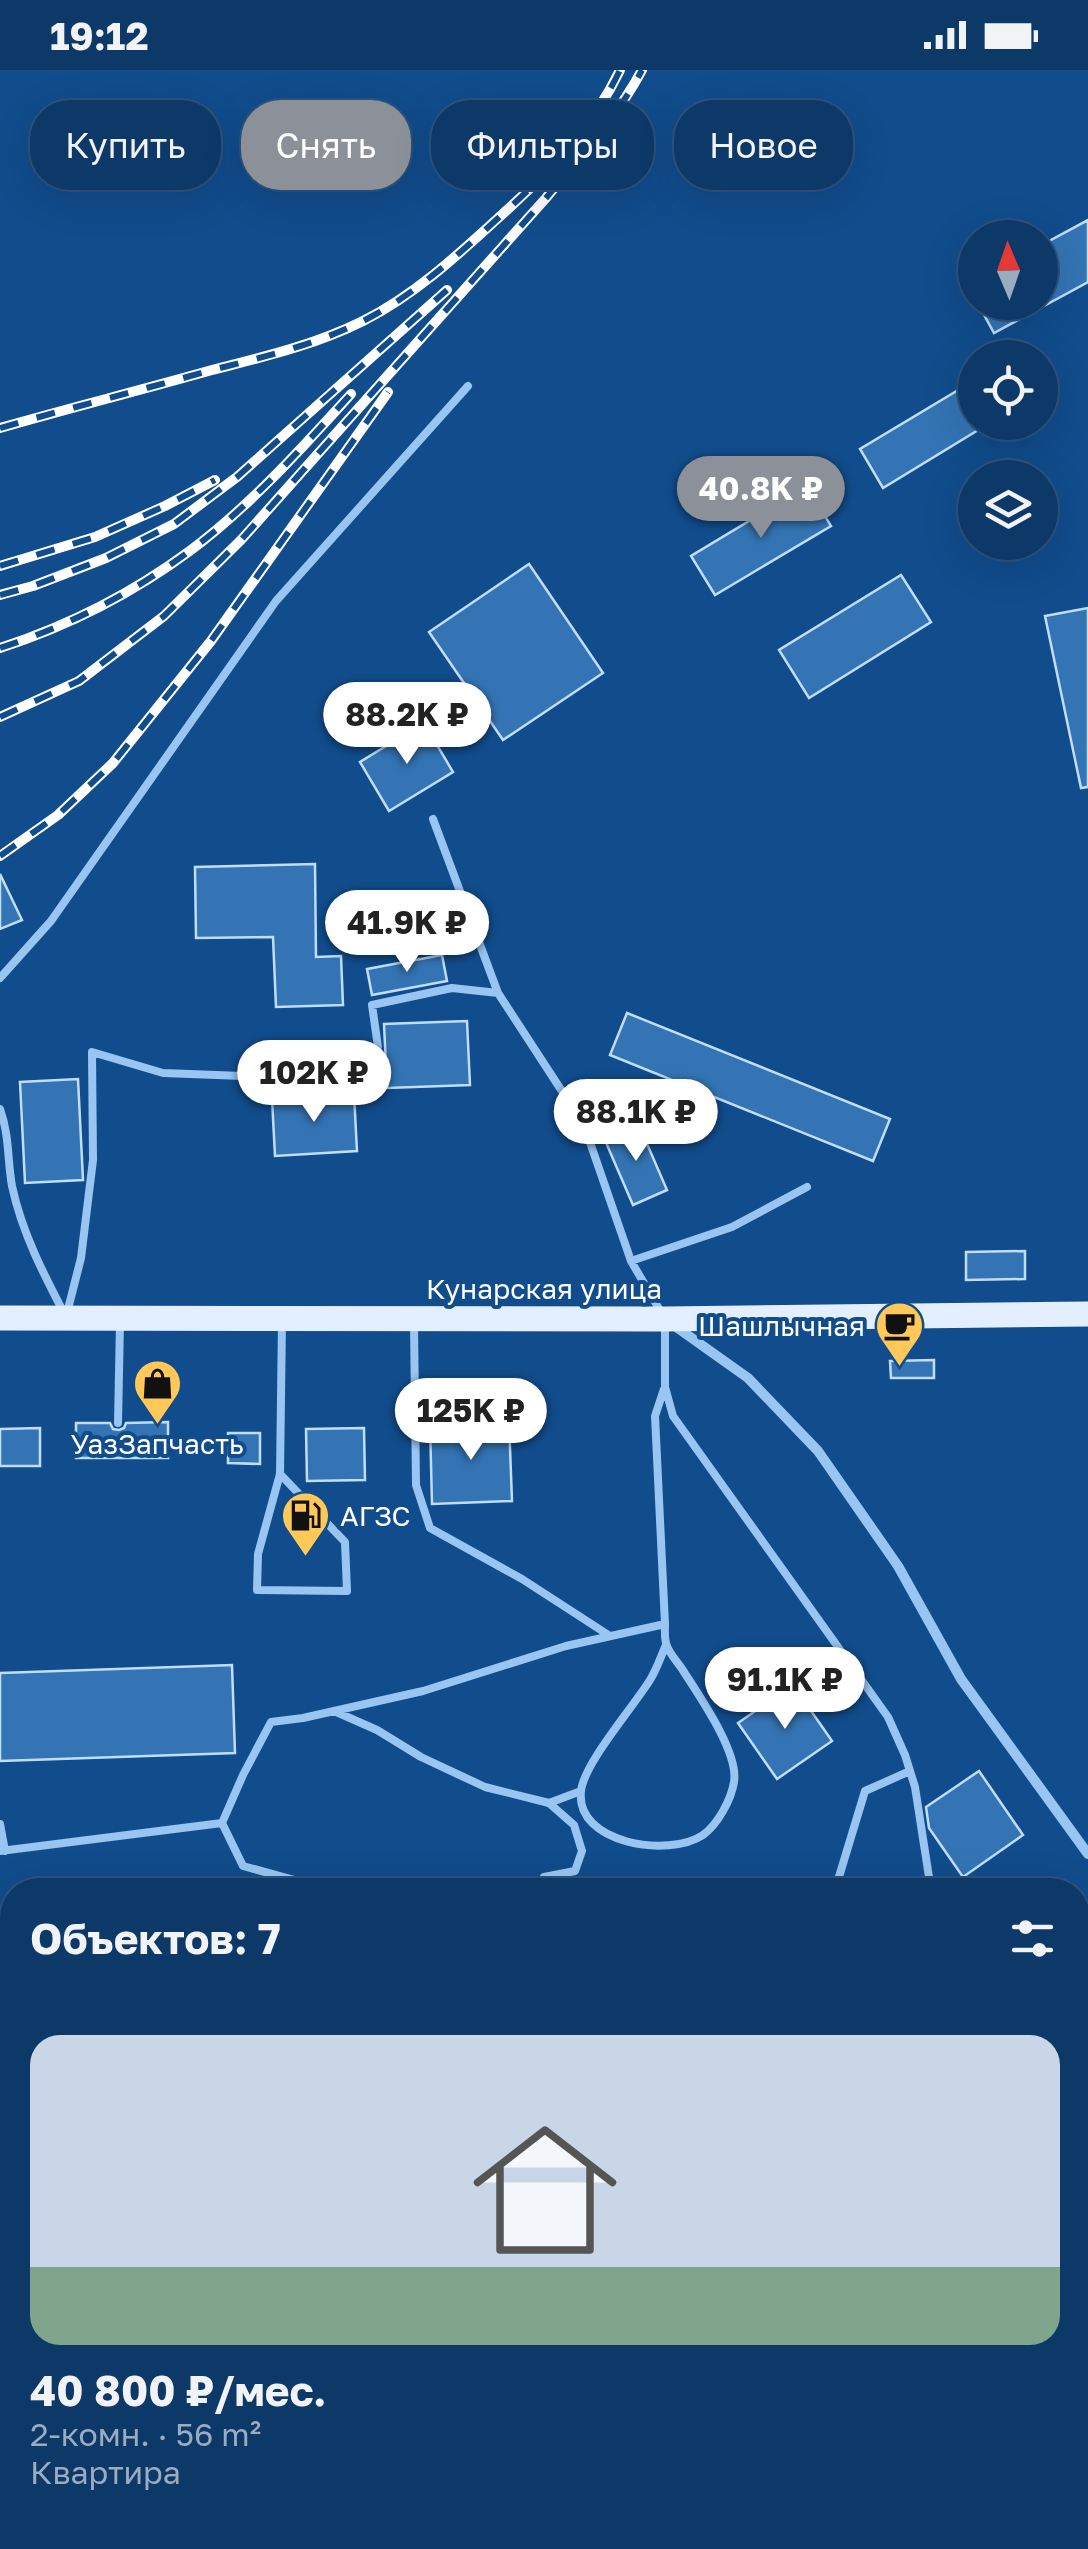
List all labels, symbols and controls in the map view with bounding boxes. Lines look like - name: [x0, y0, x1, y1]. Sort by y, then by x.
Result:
- text: 19:12: [50, 13, 149, 58]
- chip: Купить: [30, 100, 221, 190]
- chip: Снять: [241, 100, 411, 190]
- chip: Фильтры: [431, 100, 654, 190]
- chip: Новое: [674, 100, 853, 190]
- north arrow: [958, 220, 1058, 320]
- map controls: [958, 220, 1058, 560]
- button: locate: [958, 340, 1058, 440]
- pin: 40.8K ₽: [669, 456, 853, 541]
- button: layers: [958, 460, 1058, 560]
- text: 40.8K ₽: [699, 469, 823, 507]
- pin: 88.2K ₽: [315, 682, 499, 767]
- text: 88.2K ₽: [345, 695, 469, 733]
- pin: 41.9K ₽: [315, 890, 499, 975]
- text: 41.9K ₽: [347, 903, 467, 941]
- pin: 102K ₽: [233, 1040, 395, 1125]
- text: 102K ₽: [259, 1053, 369, 1091]
- pin: 88.1K ₽: [544, 1079, 728, 1164]
- text: 88.1K ₽: [576, 1092, 696, 1130]
- street label: Кунарская улица: [426, 1272, 662, 1305]
- cafe icon: Шашлычная: [874, 1300, 926, 1368]
- place label: Шашлычная: [698, 1309, 865, 1342]
- shop icon: УазЗапчасть: [131, 1358, 183, 1426]
- pin: 125K ₽: [390, 1378, 552, 1463]
- text: 125K ₽: [417, 1391, 525, 1429]
- place label: УазЗапчасть: [70, 1427, 244, 1460]
- fuel station icon: АГЗС: [279, 1490, 331, 1558]
- place label: АГЗС: [340, 1499, 411, 1532]
- pin: 91.1K ₽: [693, 1647, 877, 1732]
- text: 91.1K ₽: [727, 1660, 843, 1698]
- icon: filters: [1005, 1911, 1060, 1966]
- text: Объектов: 7: [30, 1913, 281, 1963]
- icon: home: [455, 2100, 635, 2280]
- text: 40 800 ₽/мес.: [30, 2365, 326, 2415]
- text: 2-комн. · 56 m²: [30, 2415, 261, 2453]
- text: Квартира: [30, 2453, 181, 2491]

